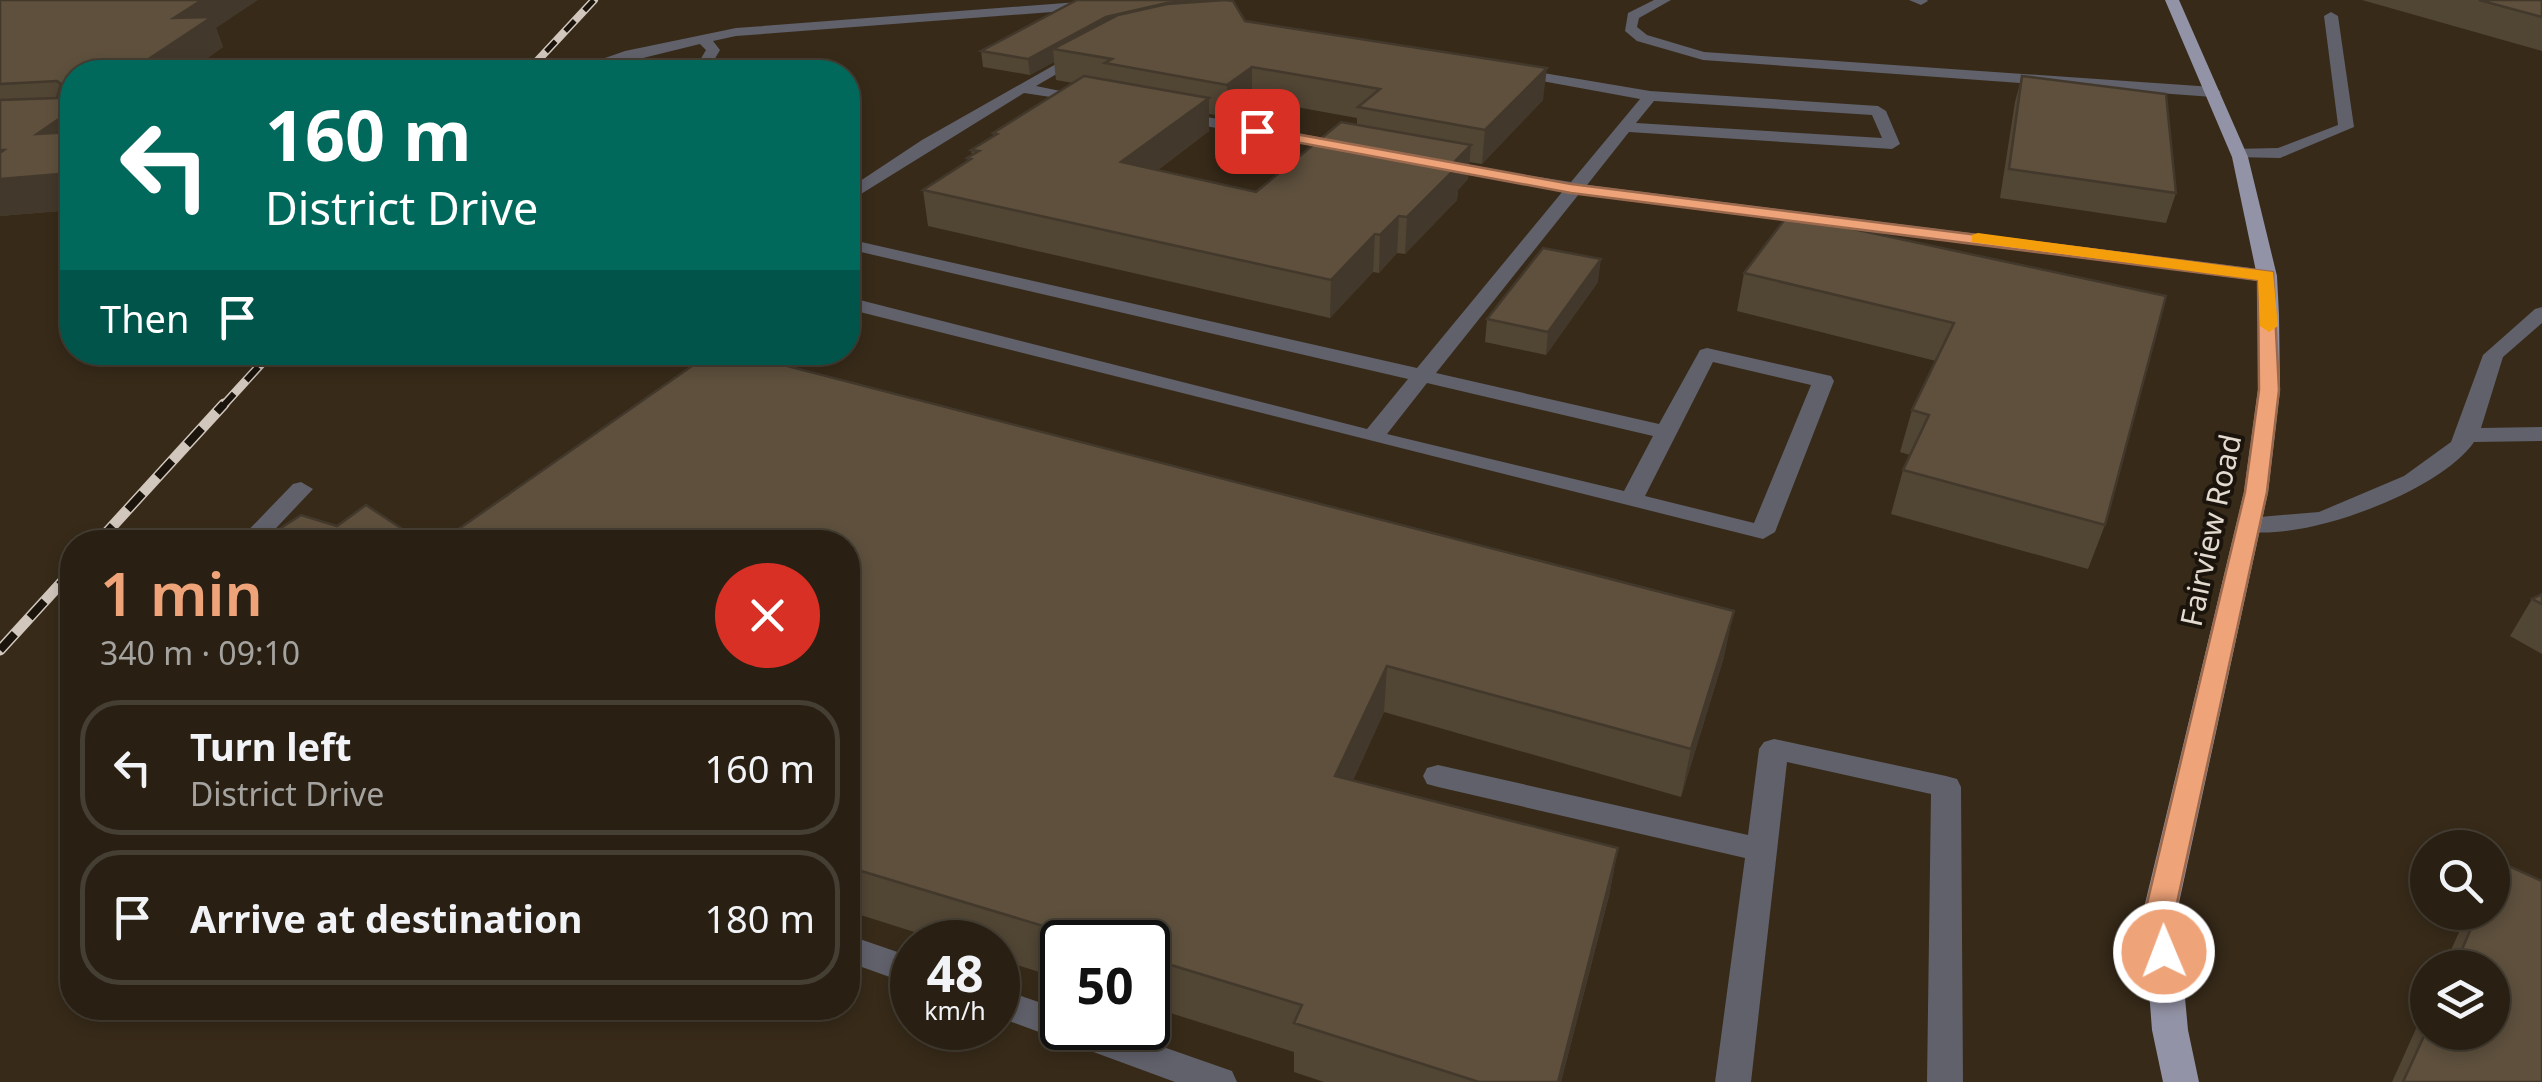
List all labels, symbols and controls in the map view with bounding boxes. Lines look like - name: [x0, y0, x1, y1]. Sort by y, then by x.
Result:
- text: 160 m: [265, 86, 472, 182]
- pin: [1215, 89, 1300, 174]
- icon: left: [100, 100, 230, 230]
- icon: arrive: [1230, 104, 1285, 159]
- text: District Drive: [265, 177, 538, 238]
- icon: arrive: [210, 290, 265, 345]
- text: Then: [100, 292, 190, 344]
- street label: Fairview Road: [2170, 430, 2250, 630]
- text: 1 min: [100, 552, 263, 634]
- button: close: [715, 563, 820, 668]
- text: 340 m · 09:10: [100, 631, 300, 674]
- text: Turn left: [190, 720, 352, 772]
- icon: left: [105, 740, 160, 795]
- text: 160 m: [704, 742, 815, 794]
- text: District Drive: [190, 772, 384, 815]
- map controls: [2410, 830, 2510, 1050]
- button: search: [2410, 830, 2510, 930]
- icon: arrive: [105, 890, 160, 945]
- text: Arrive at destination: [190, 892, 582, 944]
- text: 180 m: [704, 892, 815, 944]
- position arrow: [2112, 900, 2216, 1004]
- speed limit sign: 50: [1040, 920, 1170, 1050]
- text: 48: [926, 939, 984, 1007]
- button: layers: [2410, 950, 2510, 1050]
- text: km/h: [924, 993, 986, 1027]

